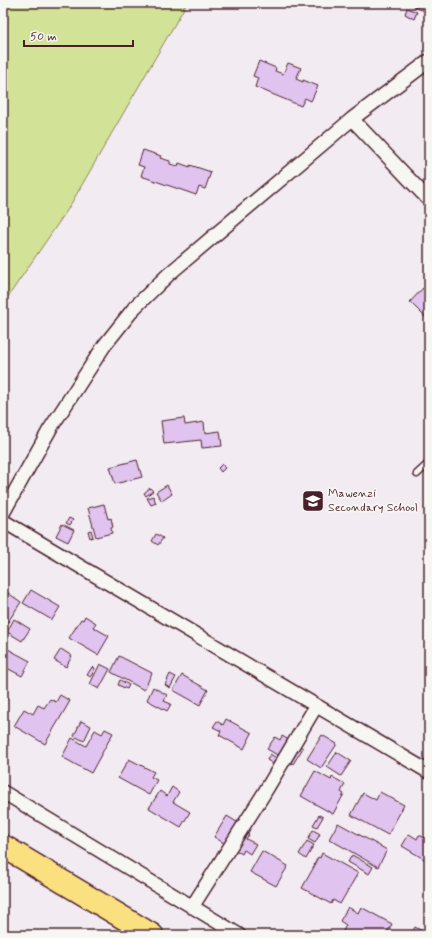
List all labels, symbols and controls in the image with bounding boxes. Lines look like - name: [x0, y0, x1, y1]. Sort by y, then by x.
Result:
- scale bar: [24, 22, 133, 48]
- text: 50 m: [30, 29, 57, 45]
- place label: Mawenzi Secondary School: [328, 486, 418, 516]
- school or university icon: Mawenzi Secondary School: [300, 488, 326, 514]

